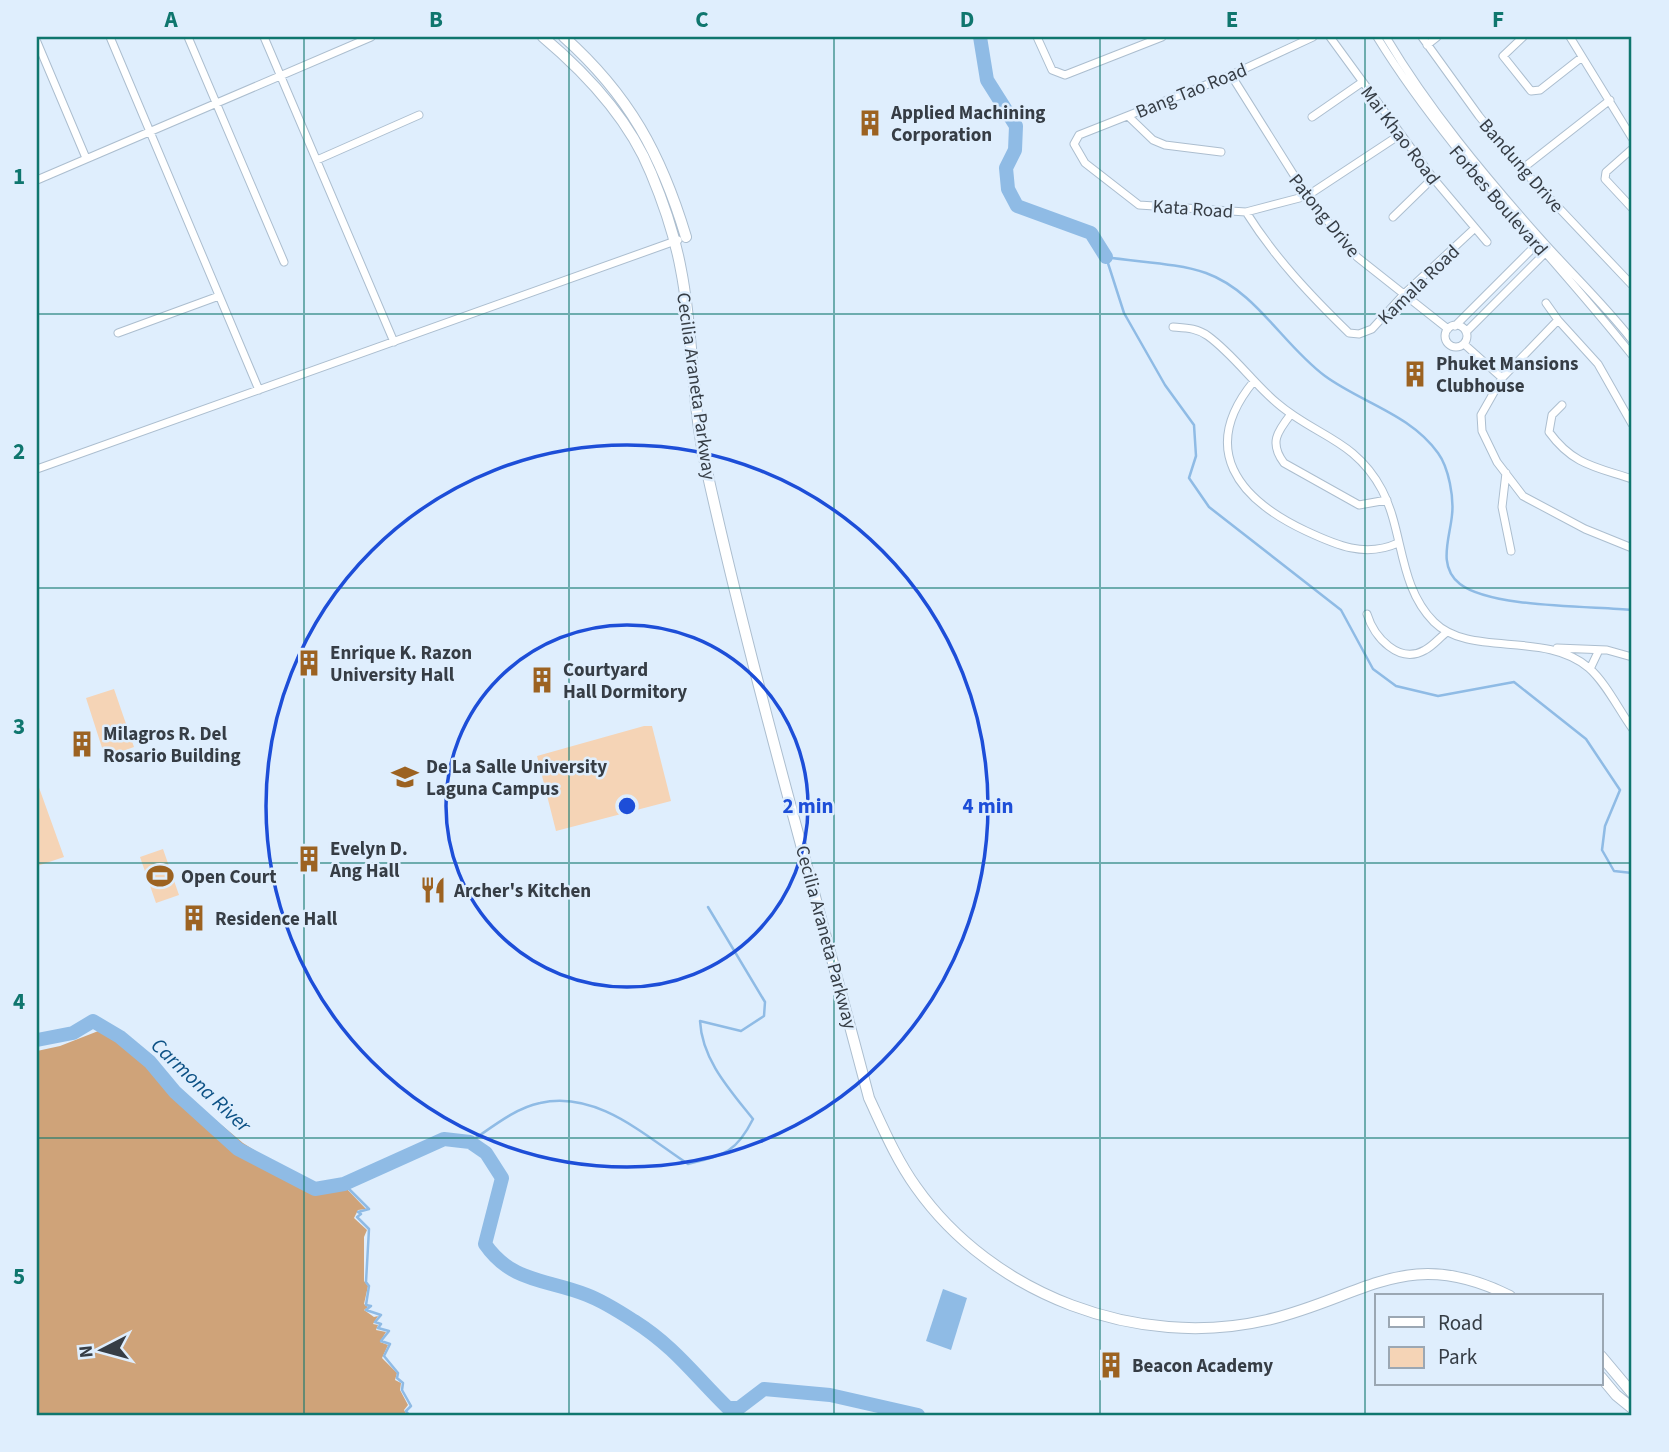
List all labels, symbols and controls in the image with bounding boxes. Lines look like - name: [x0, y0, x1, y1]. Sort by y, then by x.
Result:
- text: A: [163, 3, 178, 36]
- text: B: [429, 3, 443, 36]
- text: C: [695, 3, 709, 36]
- text: D: [960, 3, 974, 36]
- text: E: [1226, 3, 1238, 36]
- text: F: [1492, 3, 1504, 36]
- street label: Bang Tao Road: [1132, 57, 1251, 126]
- street label: Mai Khao Road: [1354, 81, 1446, 191]
- place label: Applied Machining Corporation: [890, 100, 1045, 149]
- building icon: Applied Machining Corporation: [855, 108, 885, 138]
- street label: Bandung Drive: [1472, 113, 1569, 219]
- street label: Forbes Boulevard: [1442, 140, 1554, 262]
- text: 1: [13, 160, 25, 193]
- street label: Patong Drive: [1282, 168, 1366, 264]
- street label: Kata Road: [1152, 193, 1234, 226]
- street label: Kamala Road: [1372, 239, 1466, 331]
- street label: Cecilia Araneta Parkway: [669, 291, 722, 482]
- place label: Phuket Mansions Clubhouse: [1436, 351, 1578, 400]
- building icon: Phuket Mansions Clubhouse: [1400, 359, 1430, 389]
- text: 2: [13, 435, 25, 468]
- place label: Enrique K. Razon University Hall: [330, 640, 472, 689]
- building icon: Enrique K. Razon University Hall: [294, 648, 324, 678]
- place label: Courtyard Hall Dormitory: [563, 657, 687, 706]
- building icon: Courtyard Hall Dormitory: [527, 665, 557, 695]
- text: 3: [13, 710, 25, 743]
- place label: Milagros R. Del Rosario Building: [103, 721, 241, 770]
- building icon: Milagros R. Del Rosario Building: [67, 729, 97, 759]
- place label: De La Salle University Laguna Campus: [426, 754, 607, 803]
- school or university icon: De La Salle University Laguna Campus: [390, 762, 420, 792]
- text: 2 min: [782, 791, 834, 821]
- text: 4 min: [962, 791, 1014, 821]
- centre of rings: [615, 794, 639, 818]
- place label: Evelyn D. Ang Hall: [329, 836, 408, 885]
- street label: Cecilia Araneta Parkway: [788, 843, 863, 1032]
- building icon: Evelyn D. Ang Hall: [294, 844, 324, 874]
- sports icon: Open Court: [145, 861, 175, 891]
- place label: Open Court: [181, 864, 277, 891]
- restaurant icon: Archer's Kitchen: [418, 875, 448, 905]
- place label: Archer's Kitchen: [453, 878, 591, 905]
- building icon: Residence Hall: [179, 903, 209, 933]
- place label: Residence Hall: [215, 906, 338, 933]
- text: 4: [13, 985, 25, 1018]
- water label: Carmona River: [144, 1031, 258, 1140]
- text: 5: [13, 1260, 25, 1293]
- legend: [1375, 1294, 1602, 1386]
- text: Road: [1438, 1308, 1483, 1338]
- north arrow: [66, 1316, 136, 1386]
- text: Park: [1438, 1342, 1478, 1372]
- text: N: [72, 1344, 101, 1359]
- building icon: Beacon Academy: [1096, 1350, 1126, 1380]
- place label: Beacon Academy: [1132, 1353, 1273, 1380]

